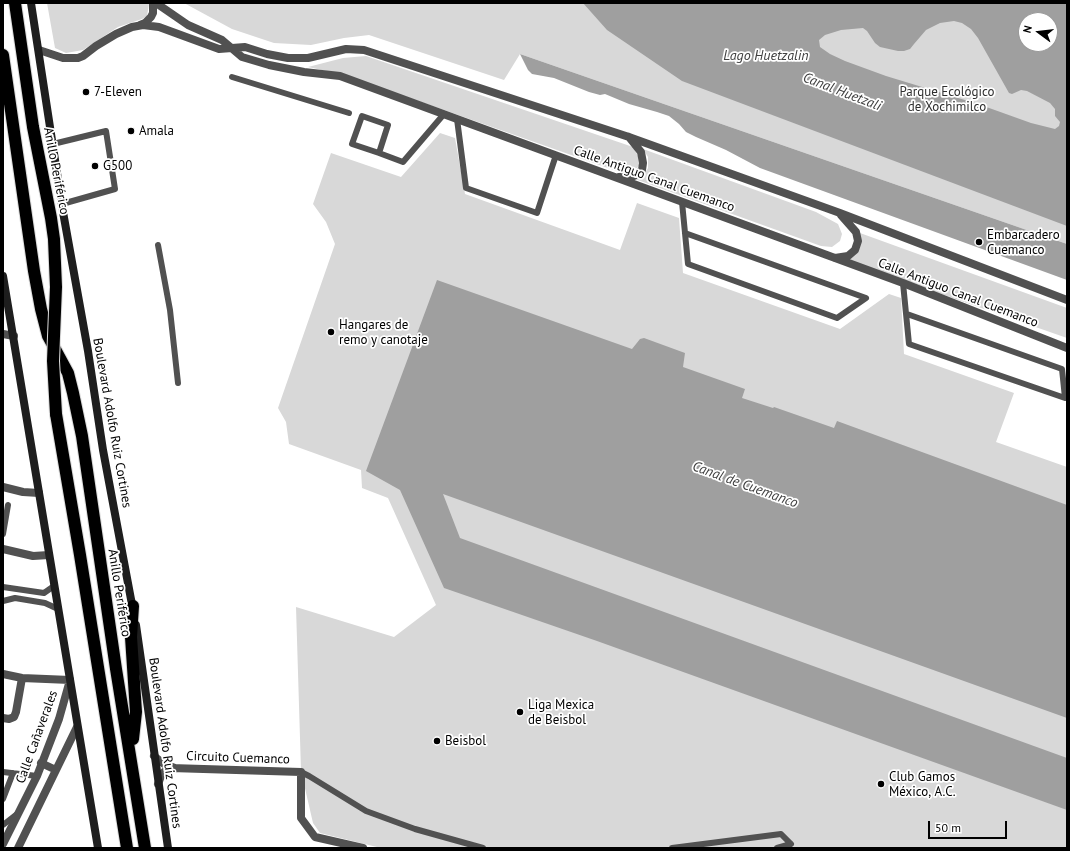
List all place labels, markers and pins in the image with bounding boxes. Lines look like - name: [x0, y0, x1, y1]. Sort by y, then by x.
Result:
- place label: 7-Eleven: [94, 84, 142, 100]
- marker: 7-Eleven: [81, 87, 91, 97]
- place label: Amala: [139, 123, 174, 139]
- marker: Amala: [126, 126, 136, 136]
- place label: G500: [103, 158, 132, 174]
- marker: G500: [90, 161, 100, 171]
- place label: Embarcadero Cuemanco: [987, 227, 1060, 258]
- marker: Embarcadero Cuemanco: [974, 237, 984, 247]
- place label: Hangares de remo y canotaje: [339, 317, 428, 348]
- marker: Hangares de remo y canotaje: [326, 327, 336, 337]
- place label: Liga Mexica de Beisbol: [528, 697, 594, 728]
- marker: Liga Mexica de Beisbol: [515, 707, 525, 717]
- place label: Beisbol: [445, 733, 486, 749]
- marker: Beisbol: [432, 736, 442, 746]
- place label: Club Gamos México, A.C.: [889, 769, 955, 800]
- marker: Club Gamos México, A.C.: [876, 779, 886, 789]

